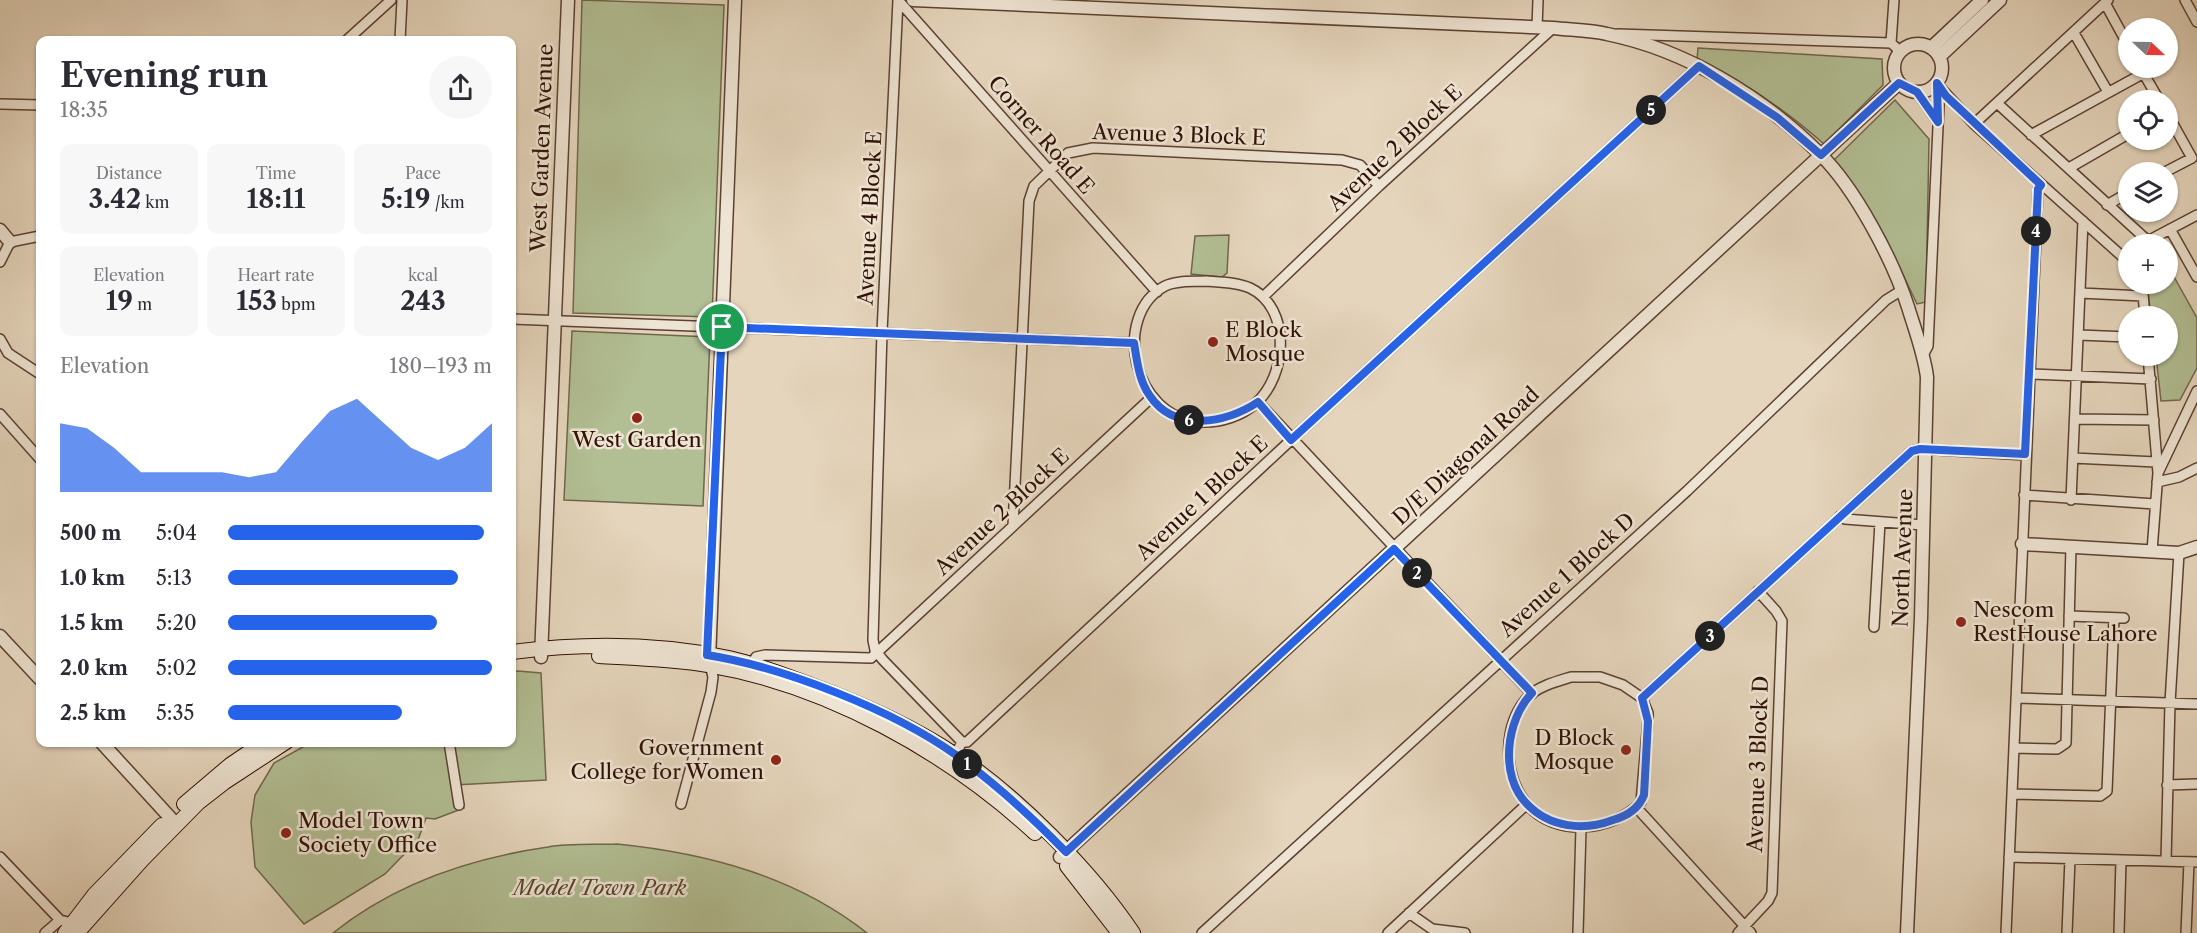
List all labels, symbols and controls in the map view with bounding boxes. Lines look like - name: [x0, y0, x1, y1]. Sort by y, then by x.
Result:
- north arrow: [2118, 18, 2178, 78]
- map controls: [2118, 18, 2178, 366]
- street label: West Garden Avenue: [525, 43, 558, 254]
- text: Evening run: [60, 55, 268, 96]
- button: share: [429, 56, 492, 119]
- street label: Corner Road E: [983, 70, 1100, 199]
- street label: Avenue 2 Block E: [1322, 79, 1467, 217]
- button: locate: [2118, 90, 2178, 150]
- pin: 5: [1636, 95, 1666, 125]
- text: 18:35: [60, 98, 108, 122]
- text: 5: [1647, 100, 1655, 120]
- street label: Avenue 3 Block E: [1091, 119, 1266, 150]
- street label: Avenue 4 Block E: [852, 130, 887, 307]
- button: layers: [2118, 162, 2178, 222]
- text: Distance: [96, 163, 162, 183]
- text: Time: [256, 163, 296, 183]
- text: Pace: [405, 163, 441, 183]
- text: 3.42: [88, 183, 141, 215]
- text: 18:11: [247, 183, 305, 215]
- text: 5:19: [381, 183, 431, 215]
- text: km: [141, 192, 170, 212]
- text: /km: [431, 192, 465, 212]
- pin: 4: [2021, 216, 2051, 246]
- text: 4: [2031, 221, 2041, 241]
- button: +: [2118, 234, 2178, 294]
- text: Elevation: [93, 265, 165, 285]
- text: Heart rate: [237, 265, 315, 285]
- text: kcal: [408, 265, 438, 285]
- text: 19: [106, 285, 133, 317]
- text: 153: [236, 285, 277, 317]
- text: 243: [400, 285, 446, 317]
- text: m: [133, 294, 152, 314]
- text: bpm: [277, 294, 316, 314]
- pin: [696, 301, 747, 352]
- button: −: [2118, 306, 2178, 366]
- icon: arrive: [705, 310, 738, 343]
- place label: E Block Mosque: [1225, 317, 1305, 366]
- marker: E Block Mosque: [1206, 335, 1220, 349]
- text: Elevation: [60, 354, 149, 378]
- text: 180–193 m: [389, 354, 492, 378]
- street label: D/E Diagonal Road: [1387, 381, 1544, 530]
- pin: 6: [1174, 405, 1204, 435]
- text: 6: [1184, 410, 1194, 430]
- marker: West Garden: [630, 411, 644, 425]
- place label: West Garden: [571, 427, 702, 452]
- street label: Avenue 1 Block E: [1130, 430, 1273, 566]
- street label: Avenue 2 Block E: [929, 443, 1074, 581]
- street label: North Avenue: [1888, 488, 1917, 628]
- street label: Avenue 1 Block D: [1493, 507, 1640, 643]
- text: 500 m: [60, 521, 121, 545]
- text: 5:04: [156, 521, 197, 545]
- pin: 2: [1402, 558, 1432, 588]
- text: 2: [1412, 563, 1422, 583]
- text: 1.0 km: [60, 566, 125, 590]
- text: 5:13: [156, 566, 192, 590]
- place label: Nescom RestHouse Lahore: [1973, 597, 2157, 646]
- text: 1.5 km: [60, 611, 124, 635]
- text: 5:20: [156, 611, 197, 635]
- marker: Nescom RestHouse Lahore: [1954, 615, 1968, 629]
- pin: 3: [1695, 621, 1725, 651]
- text: 3: [1705, 626, 1715, 646]
- text: 2.0 km: [60, 656, 128, 680]
- text: 5:02: [156, 656, 197, 680]
- street label: Avenue 3 Block D: [1742, 675, 1773, 854]
- text: 2.5 km: [60, 701, 127, 725]
- text: 5:35: [156, 701, 194, 725]
- place label: D Block Mosque: [1534, 725, 1615, 774]
- place label: Government College for Women: [570, 735, 765, 784]
- marker: D Block Mosque: [1619, 743, 1633, 757]
- pin: 1: [952, 749, 982, 779]
- marker: Government College for Women: [769, 753, 783, 767]
- text: 1: [963, 754, 971, 774]
- place label: Model Town Society Office: [298, 808, 437, 857]
- marker: Model Town Society Office: [279, 826, 293, 840]
- park label: Model Town Park: [510, 875, 687, 900]

